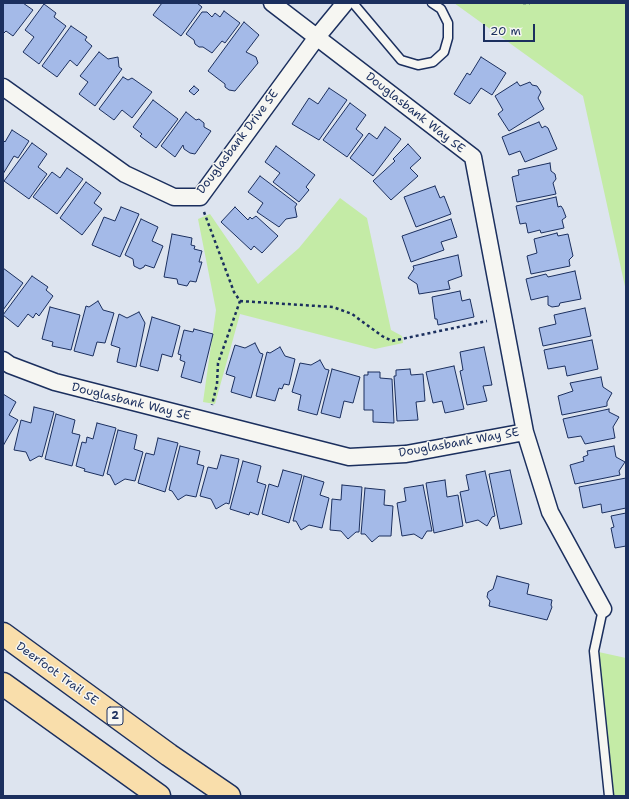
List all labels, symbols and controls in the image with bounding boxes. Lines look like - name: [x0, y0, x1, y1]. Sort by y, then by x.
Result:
- scale bar: [485, 16, 537, 42]
- text: 20 m: [490, 23, 521, 39]
- street label: Douglasbank Way SE: [362, 70, 468, 156]
- street label: Douglasbank Drive SE: [194, 87, 282, 197]
- street label: Douglasbank Way SE: [70, 380, 192, 424]
- street label: Douglasbank Way SE: [398, 425, 520, 461]
- street label: Deerfoot Trail SE: [13, 639, 101, 709]
- road number: 2: [107, 707, 123, 725]

